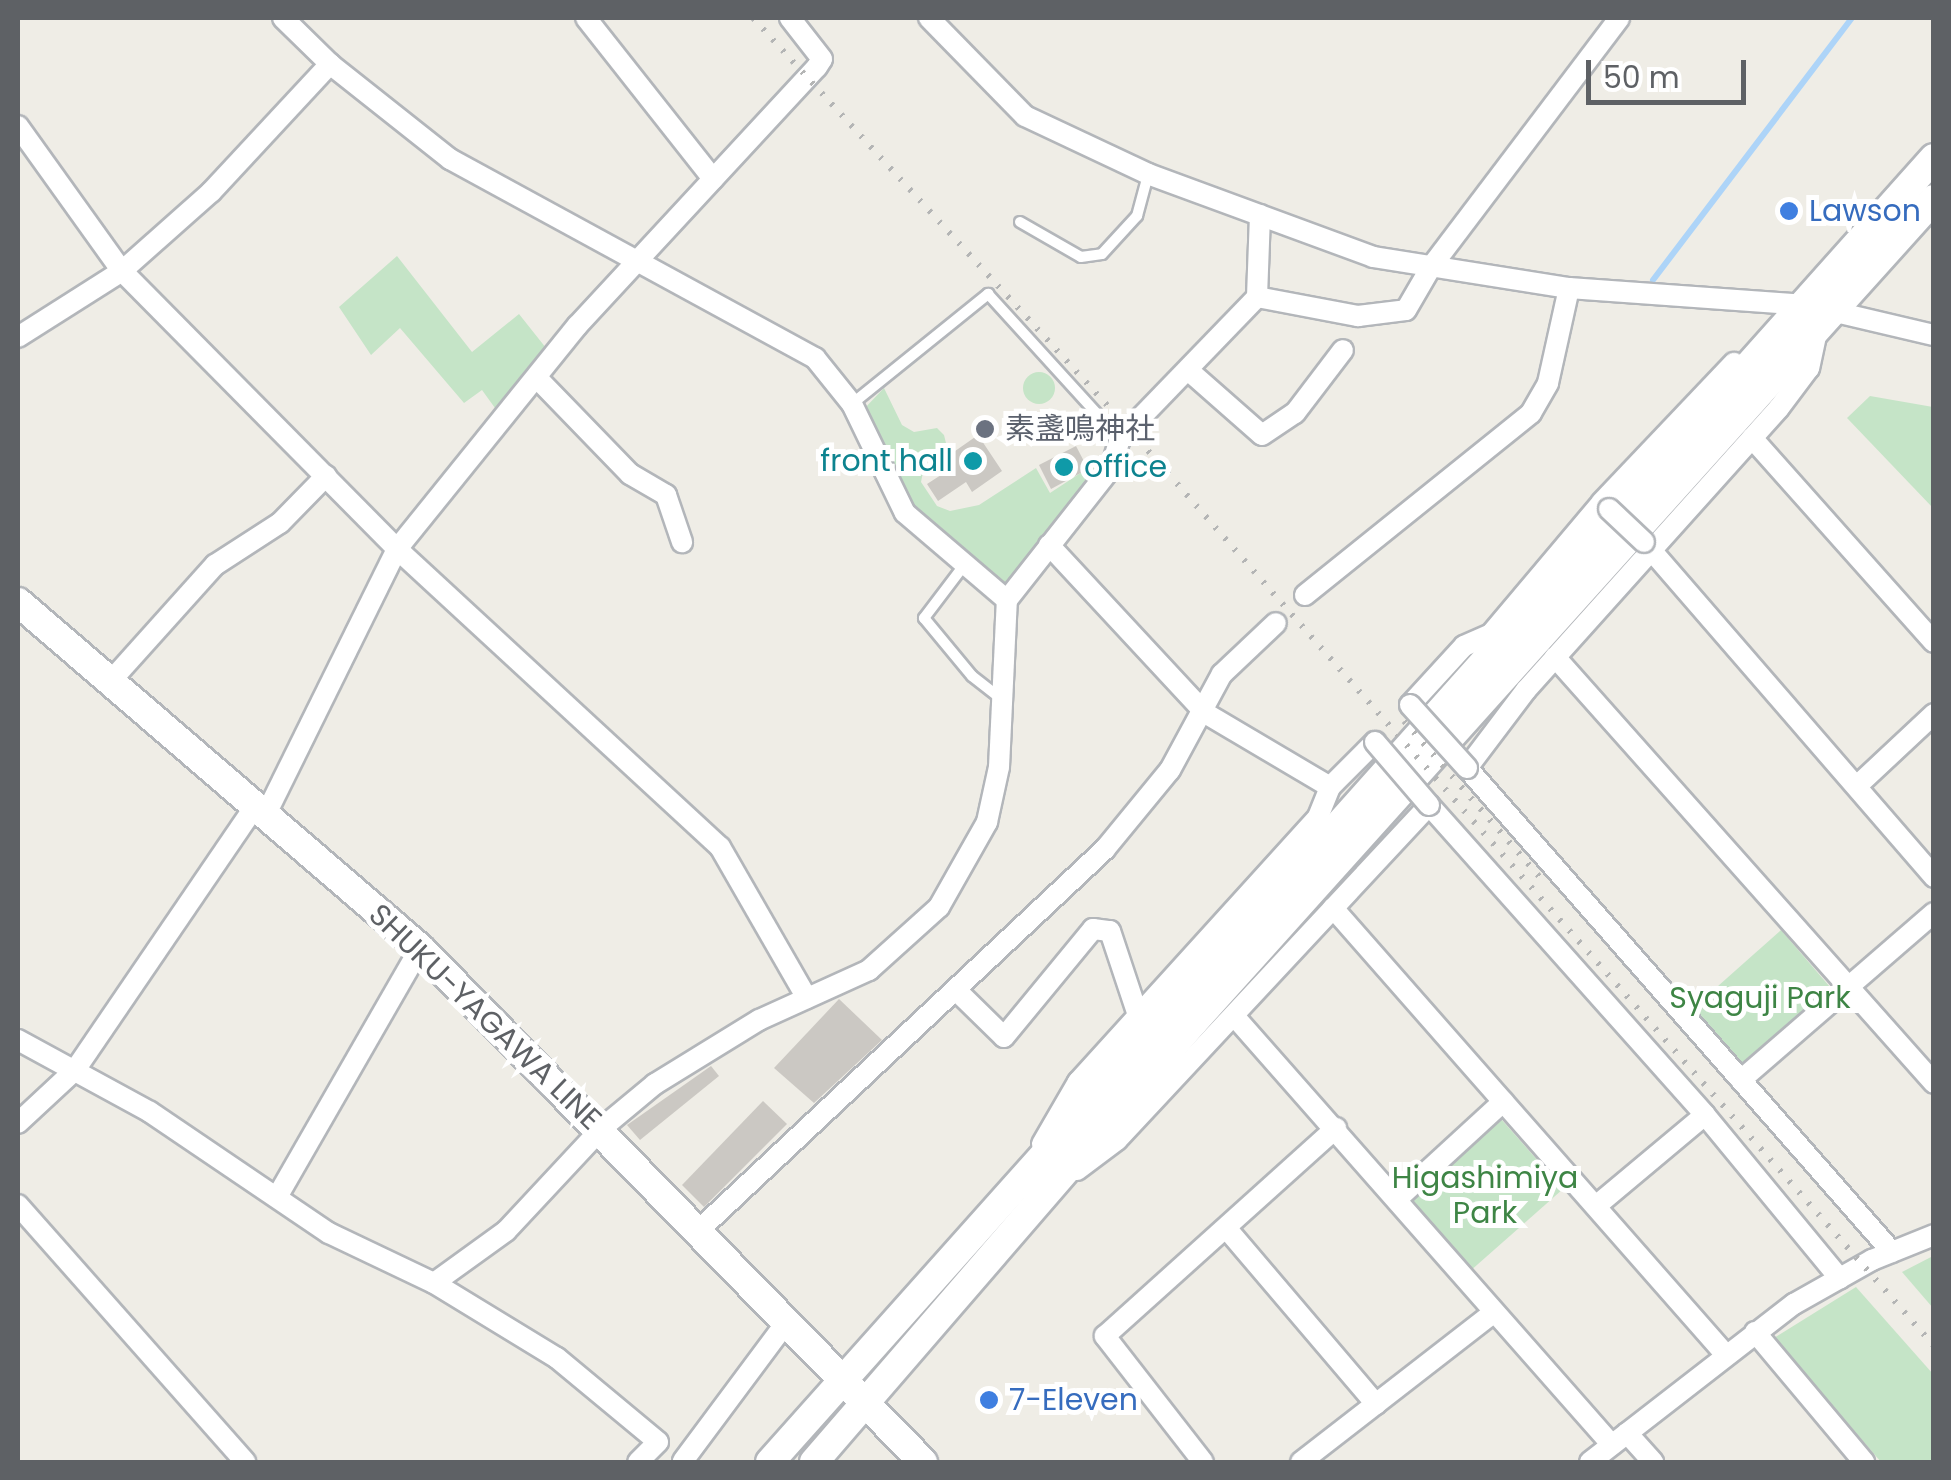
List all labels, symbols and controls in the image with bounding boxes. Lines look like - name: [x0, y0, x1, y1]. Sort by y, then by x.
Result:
- scale bar: [1591, 40, 1751, 102]
- text: 50 m: [1603, 56, 1680, 99]
- place label: Lawson: [1809, 193, 1921, 229]
- marker: Lawson: [1778, 200, 1800, 222]
- place label: 素盞鳴神社: [1005, 411, 1155, 447]
- marker: 素盞鳴神社: [974, 418, 996, 440]
- place label: front hall: [820, 443, 953, 479]
- place label: office: [1084, 449, 1167, 485]
- marker: front hall: [962, 450, 984, 472]
- marker: office: [1053, 456, 1075, 478]
- street label: SHUKU-YAGAWA LINE: [361, 897, 609, 1137]
- park label: Syaguji Park: [1669, 980, 1851, 1016]
- park label: Higashimiya Park: [1392, 1160, 1578, 1230]
- place label: 7-Eleven: [1009, 1382, 1138, 1418]
- marker: 7-Eleven: [978, 1389, 1000, 1411]

